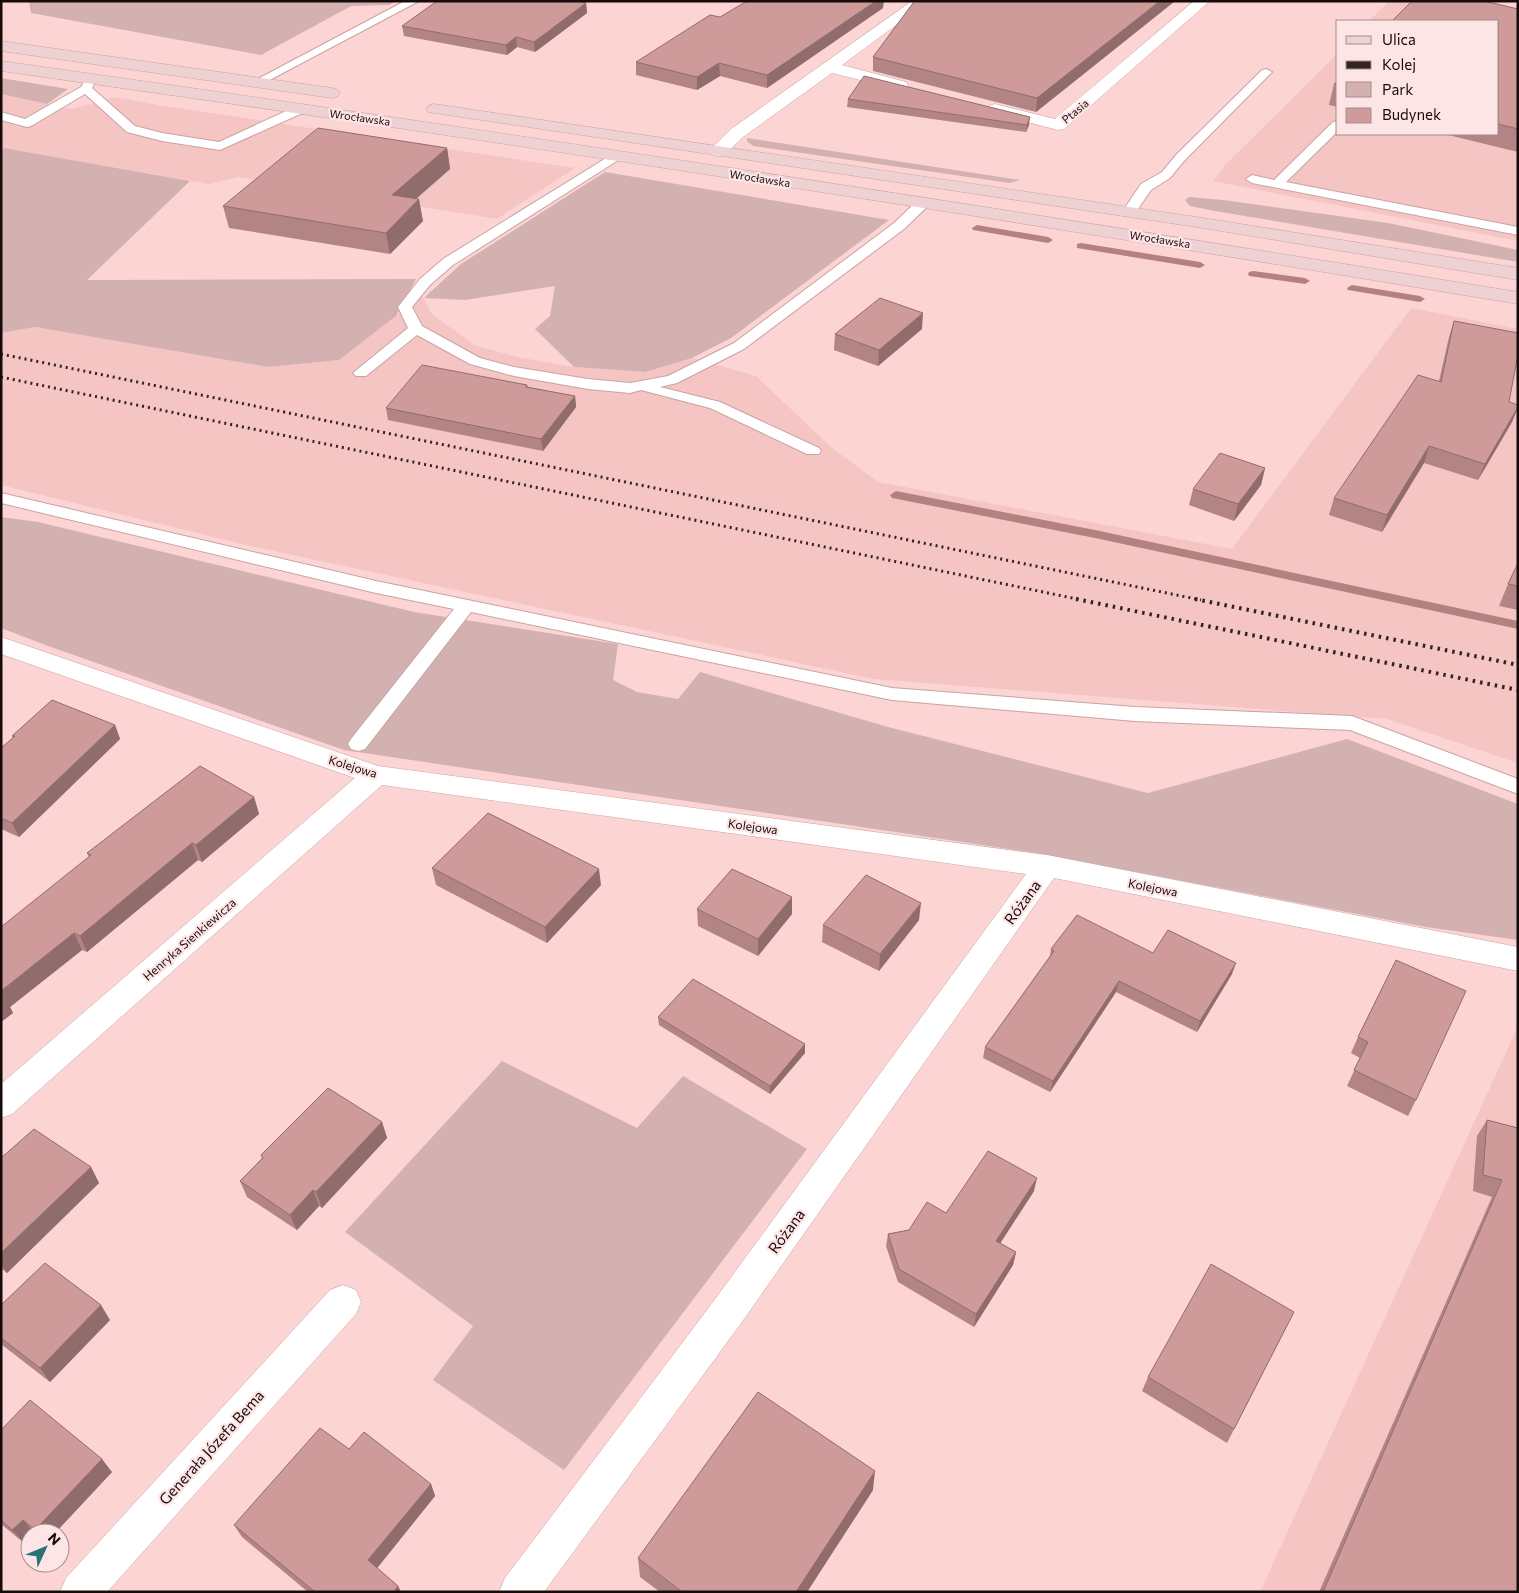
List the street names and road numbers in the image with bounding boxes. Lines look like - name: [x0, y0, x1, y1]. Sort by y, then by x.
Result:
- street label: Ptasia: [1059, 96, 1091, 126]
- street label: Wrocławska: [329, 106, 391, 128]
- street label: Wrocławska: [729, 167, 791, 189]
- street label: Wrocławska: [1129, 228, 1191, 250]
- street label: Kolejowa: [327, 752, 379, 780]
- street label: Kolejowa: [727, 816, 779, 836]
- street label: Kolejowa: [1127, 875, 1179, 899]
- street label: Różana: [1000, 876, 1044, 928]
- street label: Henryka Sienkiewicza: [140, 895, 238, 983]
- street label: Różana: [764, 1205, 808, 1257]
- street label: Generała Józefa Bema: [155, 1386, 267, 1508]

